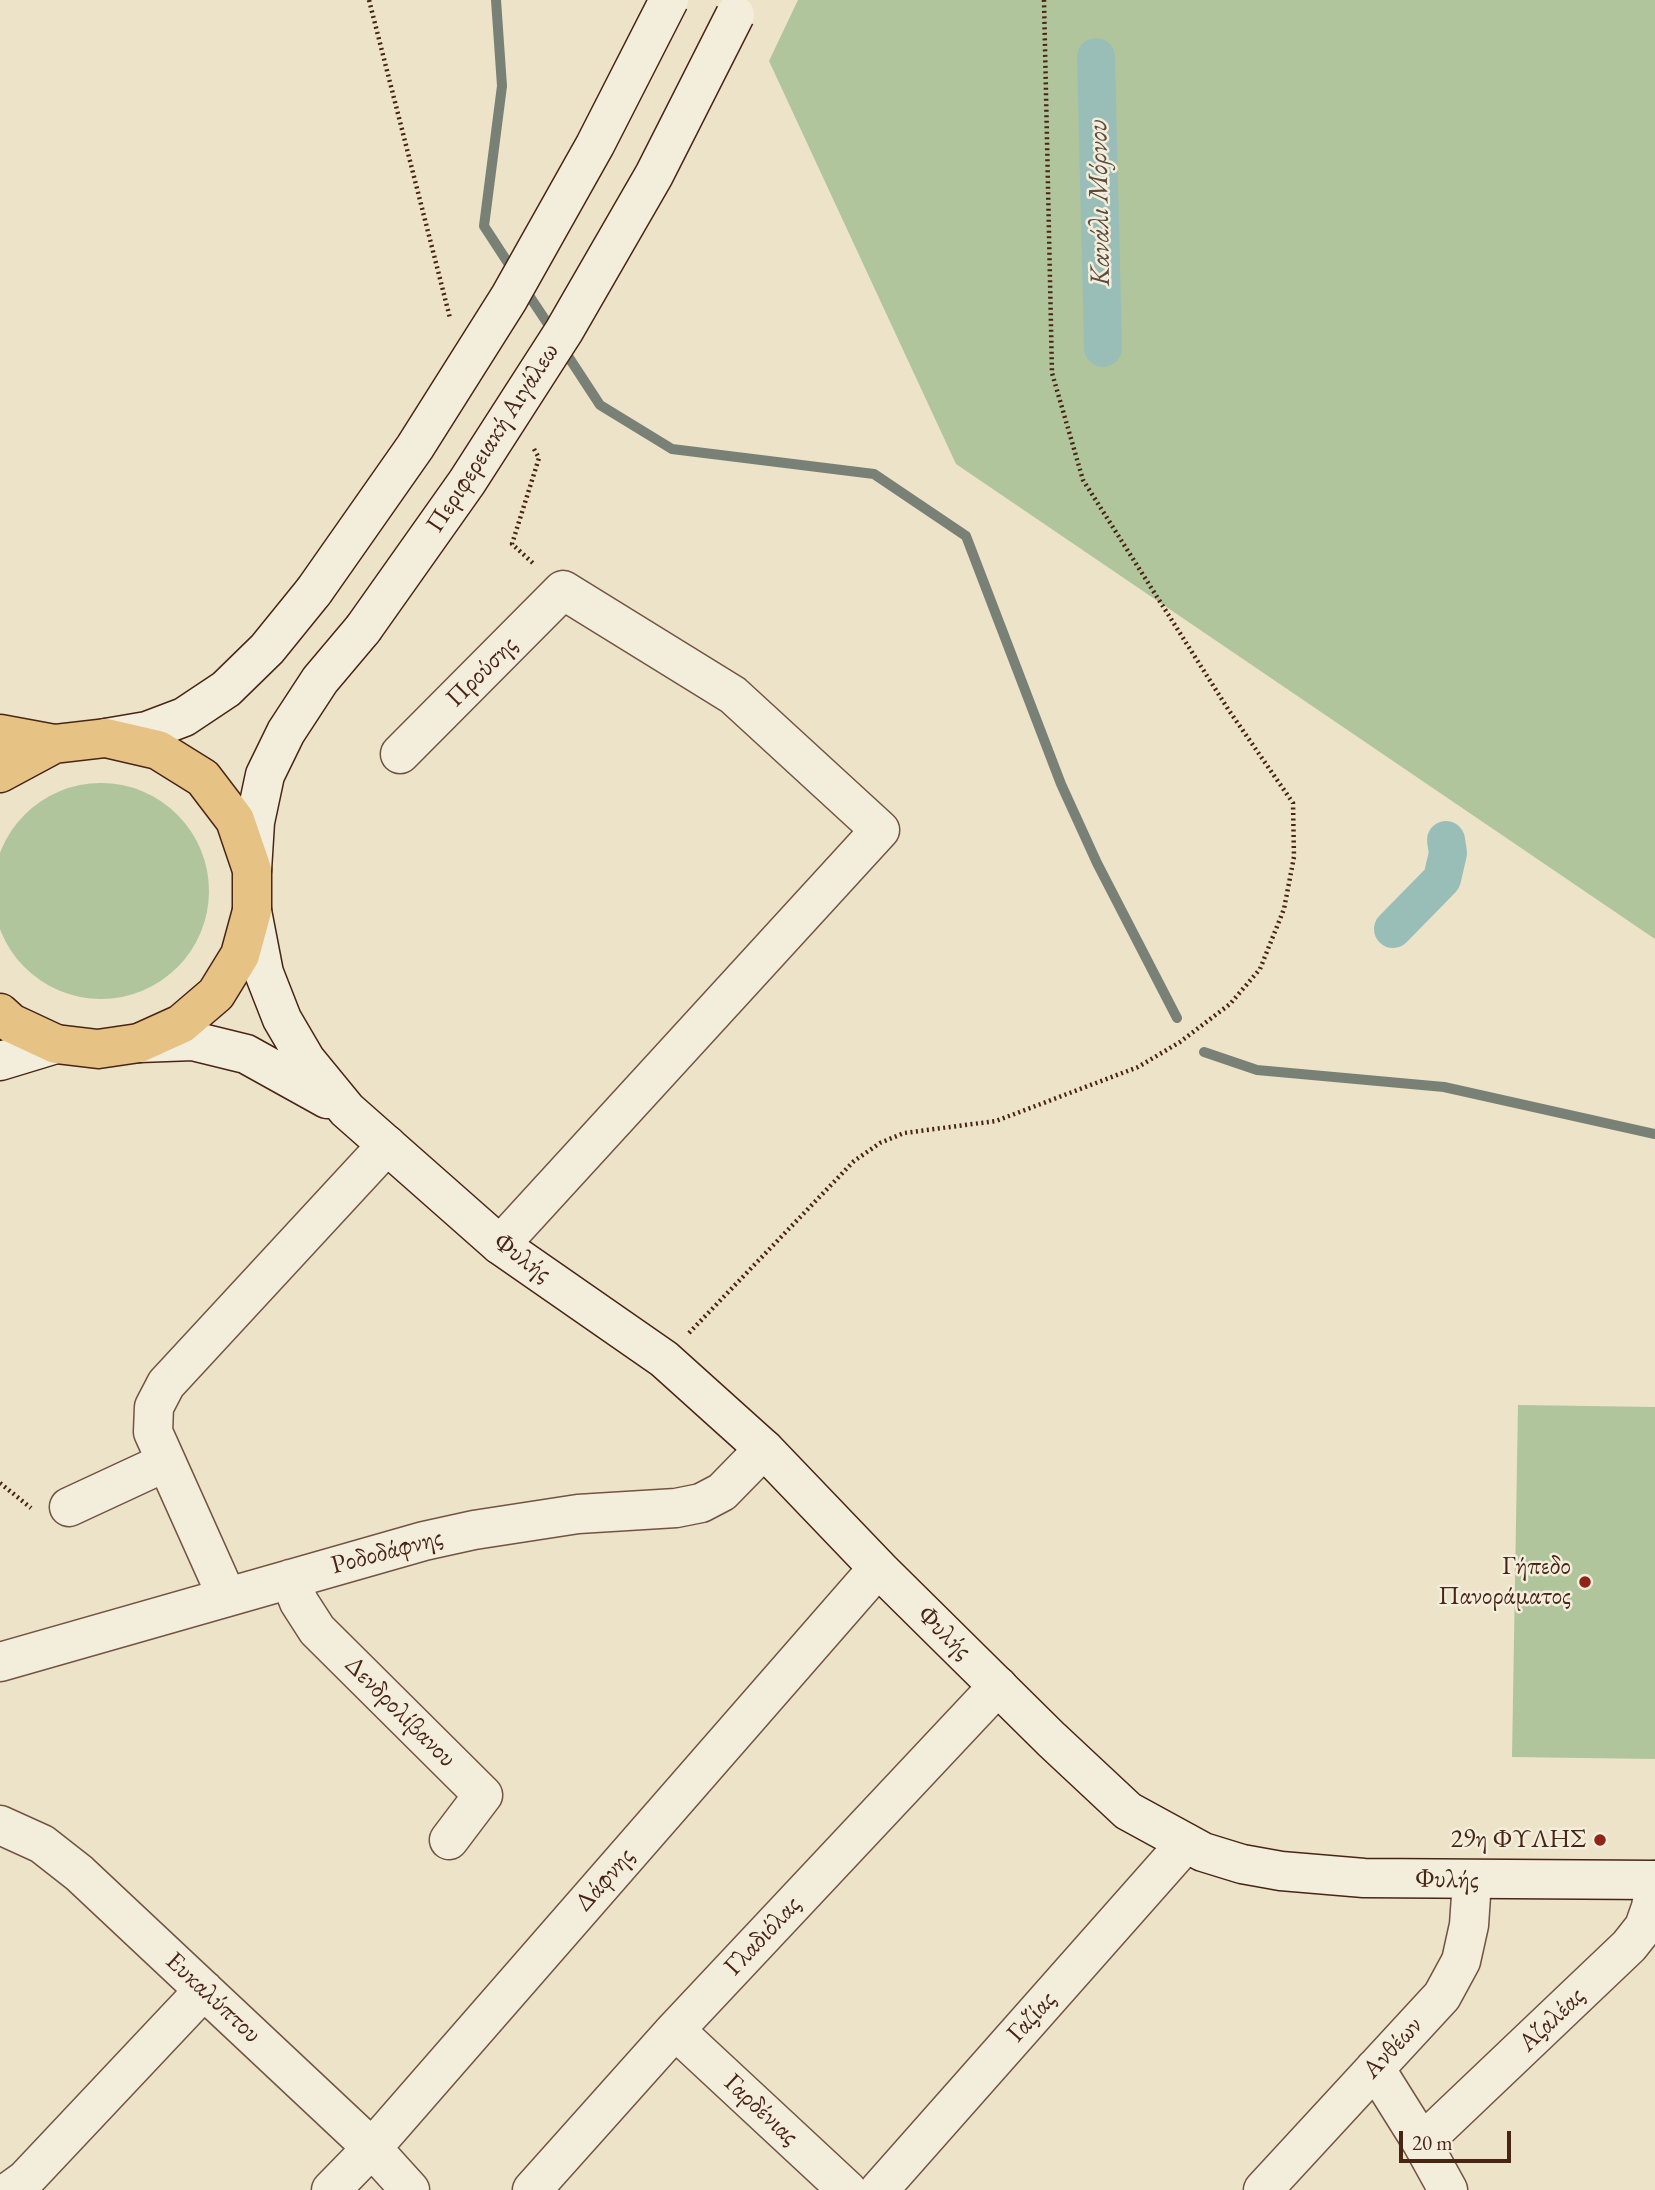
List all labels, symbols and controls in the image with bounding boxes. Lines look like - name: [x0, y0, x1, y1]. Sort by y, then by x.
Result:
- water label: Κανάλι Μόρνου: [1082, 119, 1118, 287]
- street label: Περιφερειακή Αιγάλεω: [420, 337, 566, 539]
- street label: Προύσης: [440, 630, 524, 714]
- street label: Φυλής: [487, 1227, 557, 1289]
- street label: Ροδοδάφνης: [328, 1522, 446, 1582]
- place label: Γήπεδο Πανοράματος: [1438, 1551, 1571, 1612]
- marker: Γήπεδο Πανοράματος: [1577, 1574, 1593, 1590]
- street label: Φυλής: [910, 1600, 978, 1666]
- street label: Δενδρολίβανου: [338, 1650, 462, 1774]
- place label: 29η ΦΥΛΗΣ: [1451, 1824, 1586, 1856]
- marker: 29η ΦΥΛΗΣ: [1592, 1832, 1608, 1848]
- street label: Δάφνης: [569, 1842, 641, 1918]
- street label: Φυλής: [1415, 1864, 1479, 1896]
- street label: Γλαδιόλας: [718, 1890, 808, 1982]
- street label: Ευκαλύπτου: [159, 1946, 267, 2050]
- street label: Αζαλέας: [1512, 1981, 1592, 2059]
- street label: Γαζίας: [1001, 1985, 1063, 2049]
- street label: Ανθέων: [1357, 2010, 1429, 2086]
- street label: Γαρδένιας: [717, 2068, 805, 2152]
- scale bar: [1403, 2116, 1515, 2160]
- text: 20 m: [1412, 2129, 1453, 2156]

